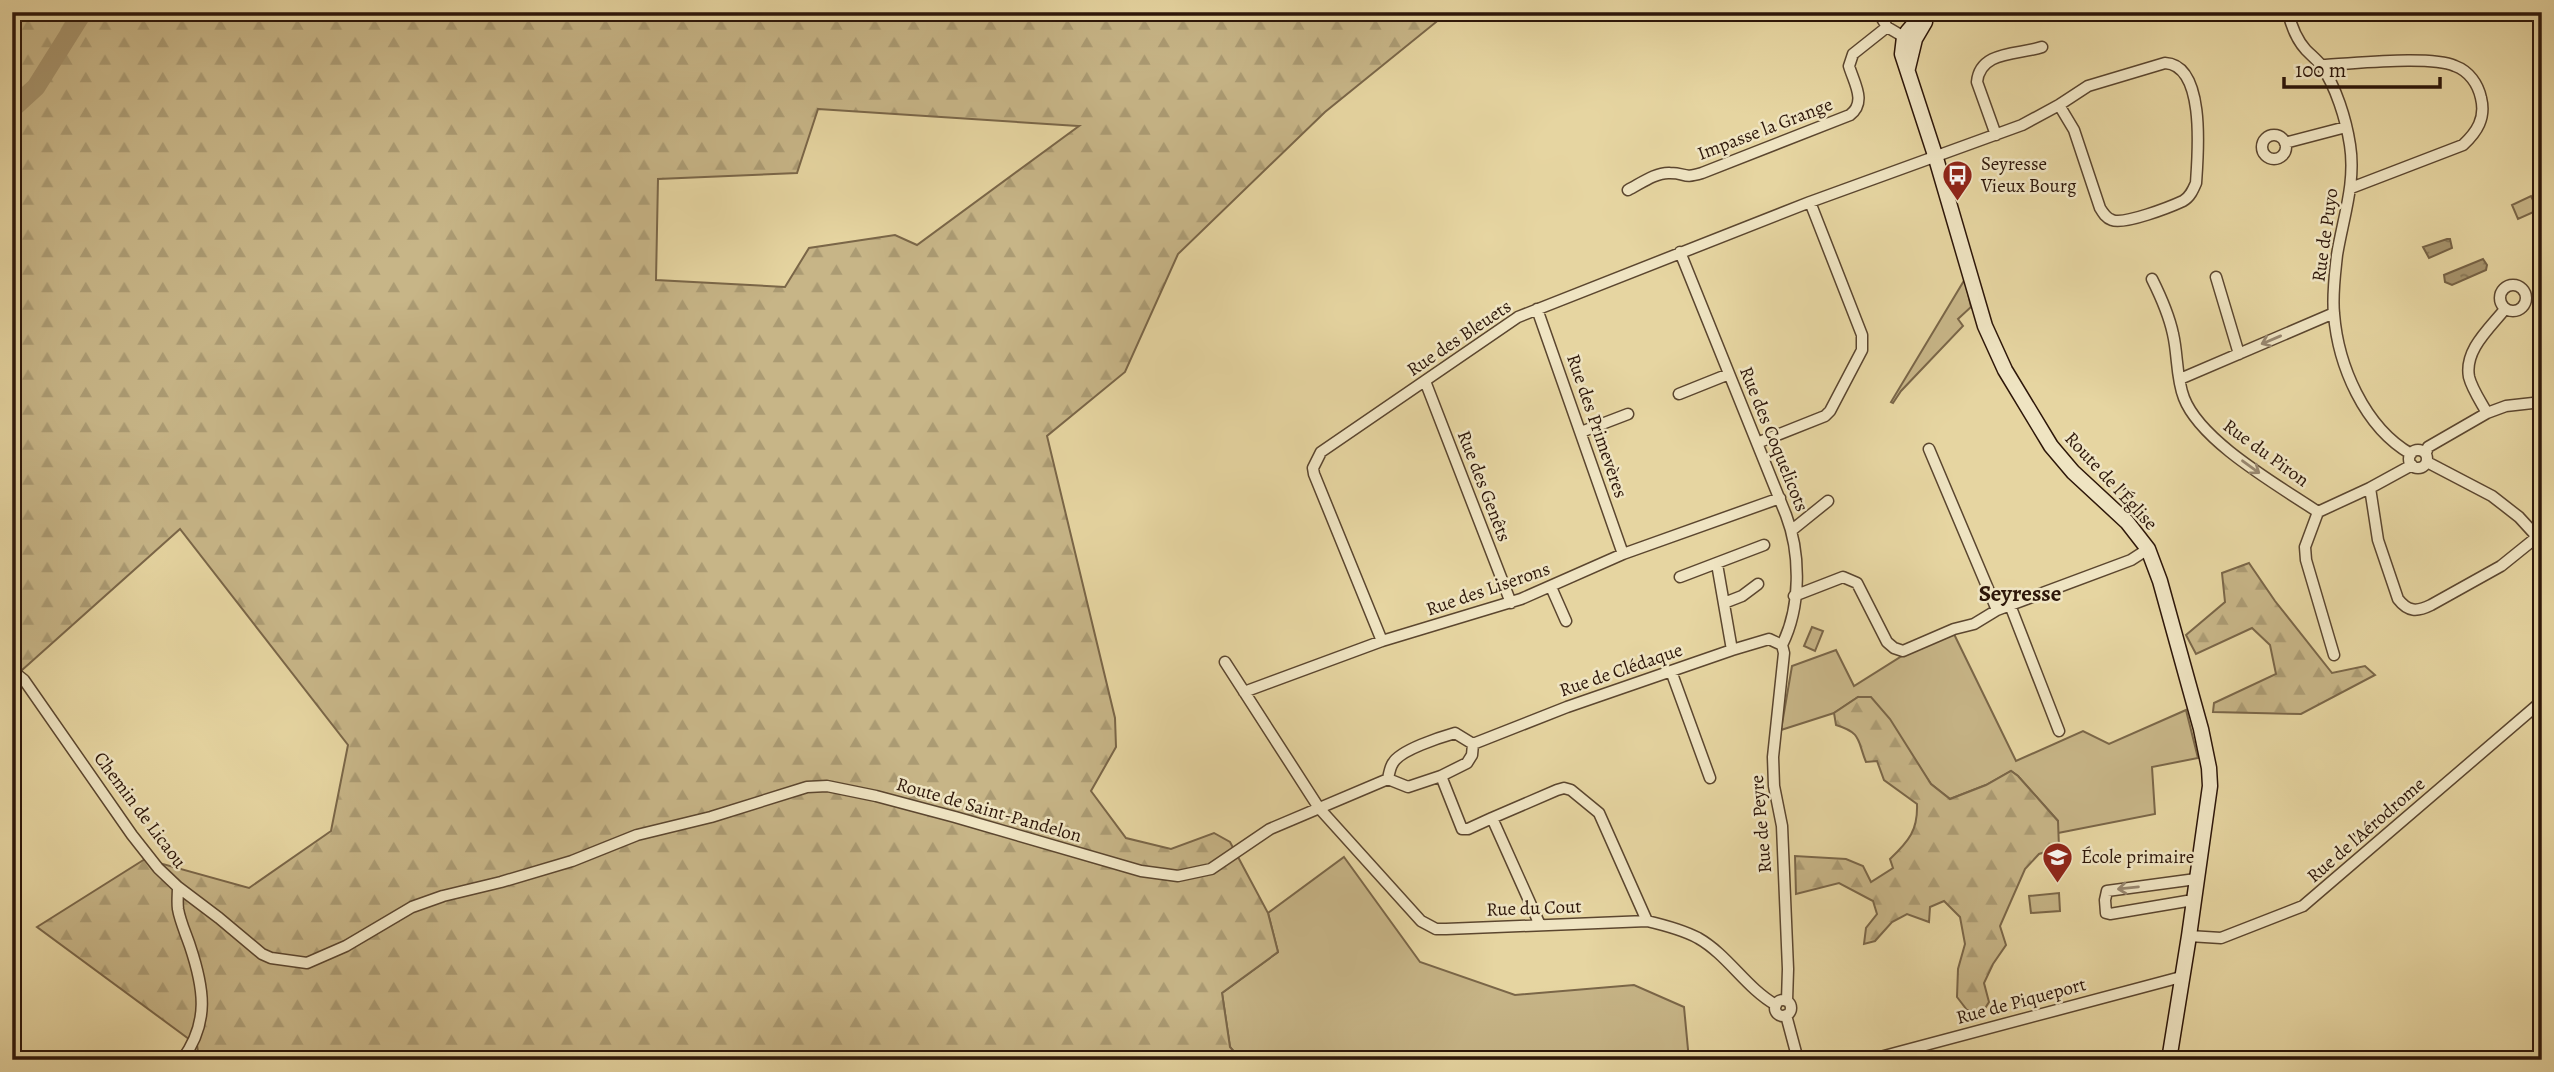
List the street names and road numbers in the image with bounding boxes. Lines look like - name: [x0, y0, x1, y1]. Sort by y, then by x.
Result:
- street label: Impasse la Grange: [1694, 91, 1836, 167]
- street label: Rue de Puyo: [2306, 186, 2344, 284]
- street label: Rue des Bleuets: [1402, 293, 1516, 383]
- street label: Rue des Primevères: [1560, 350, 1634, 502]
- street label: Rue des Coquelicots: [1733, 363, 1815, 515]
- street label: Rue du Piron: [2218, 413, 2314, 493]
- street label: Route de l'Église: [2059, 426, 2163, 536]
- street label: Rue des Genêts: [1451, 427, 1517, 545]
- street label: Rue des Liserons: [1423, 556, 1553, 622]
- street label: Rue de Clédaque: [1556, 637, 1686, 703]
- street label: Chemin de Licaou: [88, 746, 193, 874]
- street label: Route de Saint-Pandelon: [893, 771, 1085, 849]
- street label: Rue de l'Aérodrome: [2301, 771, 2431, 889]
- street label: Rue de Peyre: [1744, 774, 1778, 874]
- street label: Rue du Cout: [1486, 893, 1582, 923]
- street label: Rue de Piqueport: [1953, 971, 2089, 1031]

